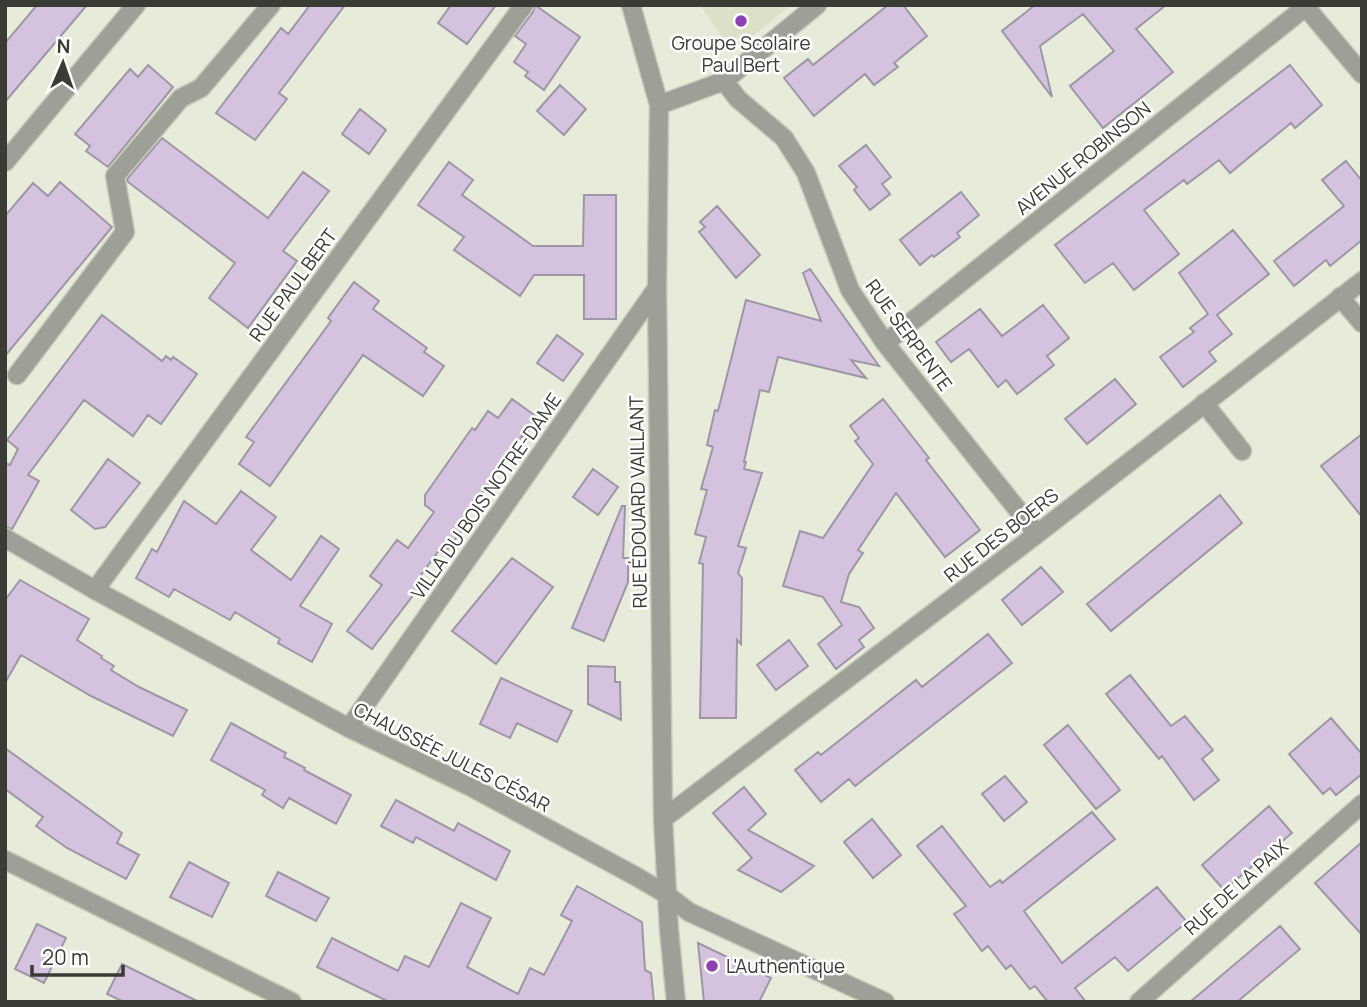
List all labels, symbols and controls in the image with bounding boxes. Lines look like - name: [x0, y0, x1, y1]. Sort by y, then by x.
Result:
- marker: Groupe Scolaire Paul Bert: [733, 13, 749, 29]
- north arrow: [28, 28, 98, 98]
- place label: Groupe Scolaire Paul Bert: [671, 30, 811, 78]
- text: N: [56, 33, 71, 59]
- street label: AVENUE ROBINSON: [1010, 95, 1156, 221]
- street label: RUE PAUL BERT: [243, 223, 343, 347]
- street label: RUE SERPENTE: [860, 274, 958, 396]
- street label: VILLA DU BOIS NOTRE-DAME: [405, 388, 567, 604]
- street label: RUE ÉDOUARD VAILLANT: [623, 395, 653, 609]
- street label: RUE DES BOERS: [938, 482, 1064, 588]
- street label: CHAUSSÉE JULES CÉSAR: [349, 696, 555, 818]
- street label: RUE DE LA PAIX: [1178, 833, 1294, 941]
- scale bar: [32, 934, 122, 978]
- text: 20 m: [42, 943, 89, 971]
- place label: L'Authentique: [726, 953, 845, 979]
- marker: L'Authentique: [704, 958, 720, 974]

